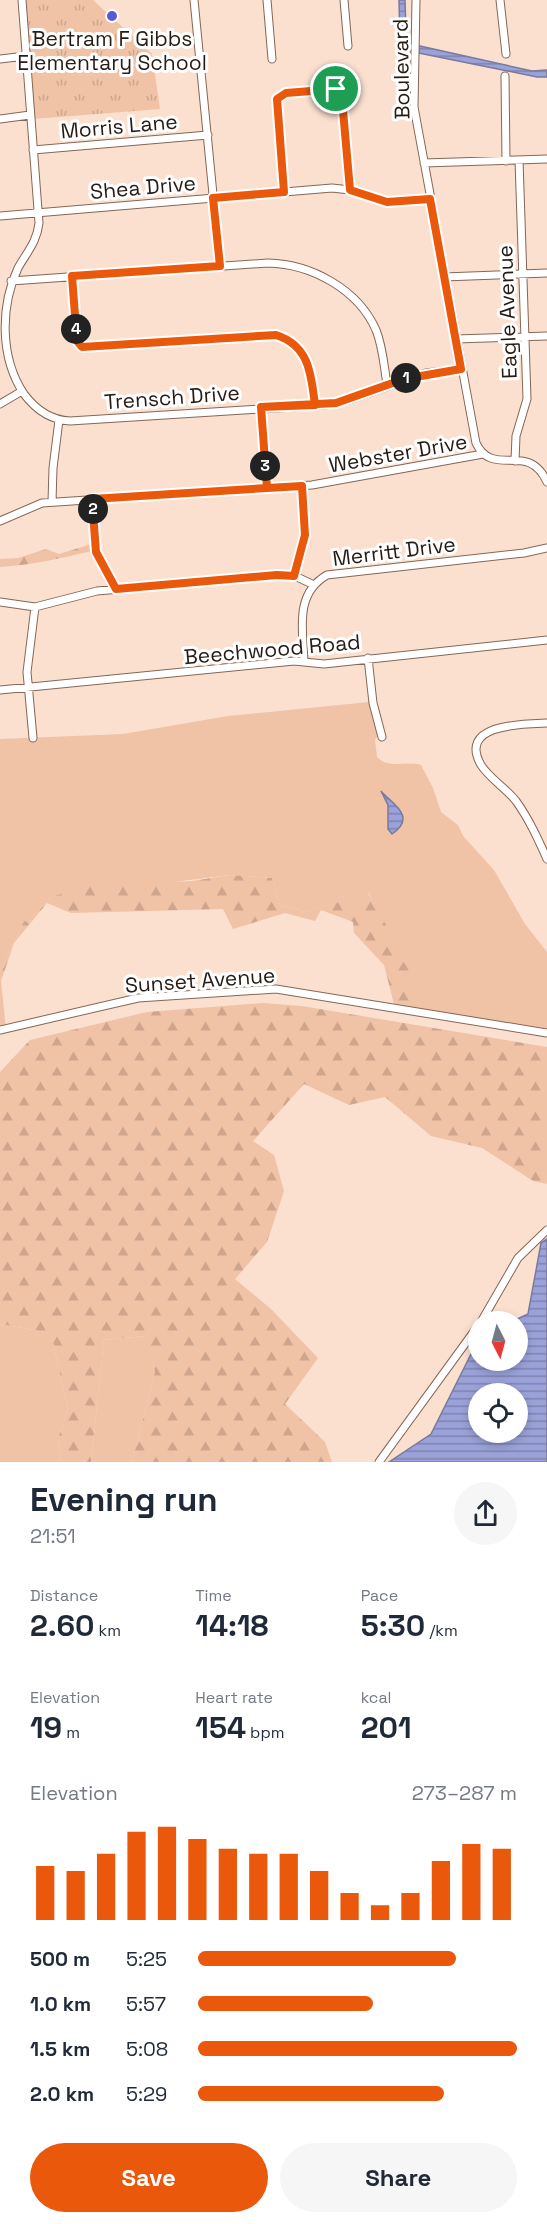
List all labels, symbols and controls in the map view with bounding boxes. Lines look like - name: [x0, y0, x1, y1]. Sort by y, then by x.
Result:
- marker: Bertram F Gibbs Elementary School: [105, 9, 119, 23]
- street label: Boulevard: [387, 18, 415, 120]
- place label: Bertram F Gibbs Elementary School: [17, 25, 207, 76]
- pin: [310, 63, 361, 114]
- icon: arrive: [319, 72, 352, 105]
- street label: Morris Lane: [59, 107, 179, 145]
- street label: Shea Drive: [89, 169, 197, 205]
- street label: Eagle Avenue: [491, 245, 523, 379]
- pin: 4: [61, 314, 91, 344]
- text: 4: [71, 318, 81, 339]
- pin: 1: [391, 363, 421, 393]
- text: 1: [402, 367, 410, 388]
- street label: Trensch Drive: [103, 379, 241, 415]
- street label: Webster Drive: [327, 428, 469, 478]
- pin: 3: [250, 451, 280, 481]
- text: 3: [260, 455, 270, 476]
- pin: 2: [78, 494, 108, 524]
- text: 2: [88, 498, 98, 519]
- street label: Merritt Drive: [331, 530, 457, 572]
- street label: Beechwood Road: [183, 628, 361, 670]
- street label: Sunset Avenue: [124, 961, 276, 999]
- north arrow: [468, 1311, 528, 1371]
- map controls: [468, 1311, 528, 1443]
- button: locate: [468, 1383, 528, 1443]
- text: Evening run: [30, 1479, 218, 1521]
- button: share: [454, 1482, 517, 1545]
- text: 21:51: [30, 1523, 76, 1549]
- text: Distance: [30, 1585, 98, 1606]
- text: Time: [195, 1585, 232, 1606]
- text: Pace: [361, 1585, 398, 1606]
- text: 2.60: [30, 1606, 94, 1645]
- text: 14:18: [195, 1606, 268, 1645]
- text: 5:30: [361, 1606, 425, 1645]
- text: km: [94, 1620, 121, 1641]
- text: /km: [425, 1620, 458, 1641]
- text: Elevation: [30, 1687, 100, 1708]
- text: Heart rate: [195, 1687, 273, 1708]
- text: kcal: [361, 1687, 392, 1708]
- text: 19: [30, 1708, 62, 1747]
- text: 154: [195, 1708, 246, 1747]
- text: 201: [361, 1708, 411, 1747]
- text: m: [62, 1722, 80, 1743]
- text: bpm: [246, 1722, 284, 1743]
- text: Elevation: [30, 1780, 118, 1806]
- text: 273–287 m: [412, 1780, 517, 1806]
- text: 500 m: [30, 1946, 90, 1972]
- text: 5:25: [126, 1946, 167, 1972]
- text: 1.0 km: [30, 1991, 91, 2017]
- text: 5:57: [126, 1991, 166, 2017]
- text: 1.5 km: [30, 2036, 90, 2062]
- text: 5:08: [126, 2036, 168, 2062]
- text: 2.0 km: [30, 2081, 94, 2107]
- text: 5:29: [126, 2081, 167, 2107]
- button: Save: [30, 2143, 268, 2212]
- button: Share: [280, 2143, 517, 2212]

